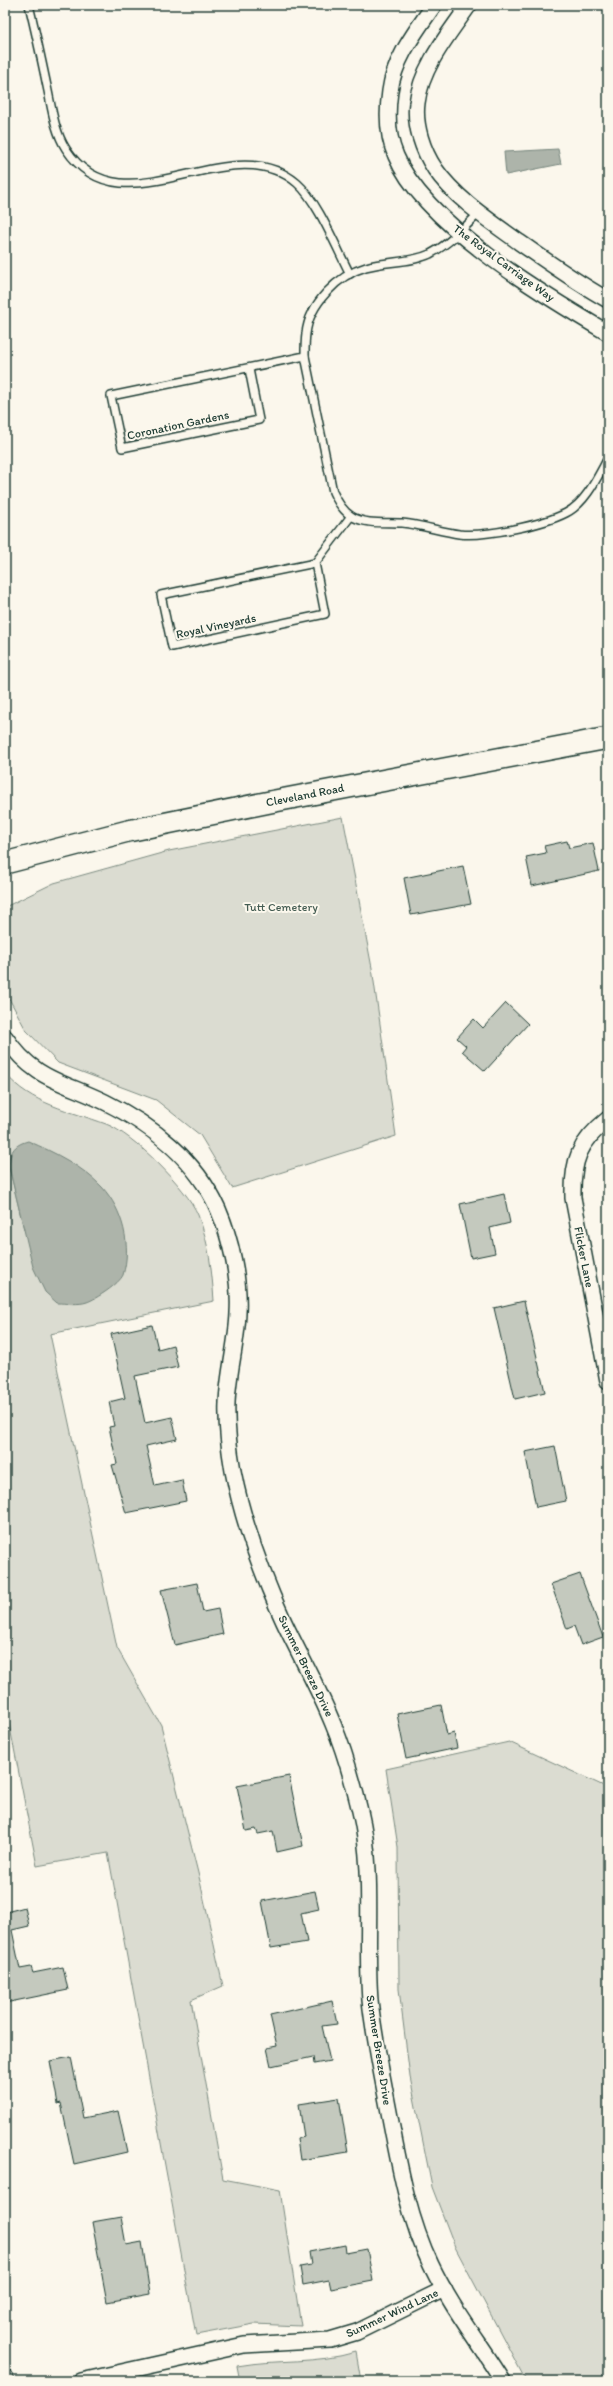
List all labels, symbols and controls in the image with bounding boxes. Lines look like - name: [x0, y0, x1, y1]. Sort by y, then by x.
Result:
- street label: The Royal Carriage Way: [451, 221, 558, 305]
- street label: Coronation Gardens: [126, 407, 230, 443]
- street label: Royal Vineyards: [175, 611, 257, 641]
- street label: Cleveland Road: [265, 780, 346, 809]
- park label: Tutt Cemetery: [244, 900, 318, 914]
- street label: Flicker Lane: [571, 1225, 597, 1289]
- street label: Summer Breeze Drive: [275, 1613, 337, 1719]
- street label: Summer Breeze Drive: [363, 1994, 395, 2106]
- street label: Summer Wind Lane: [344, 2285, 441, 2341]

